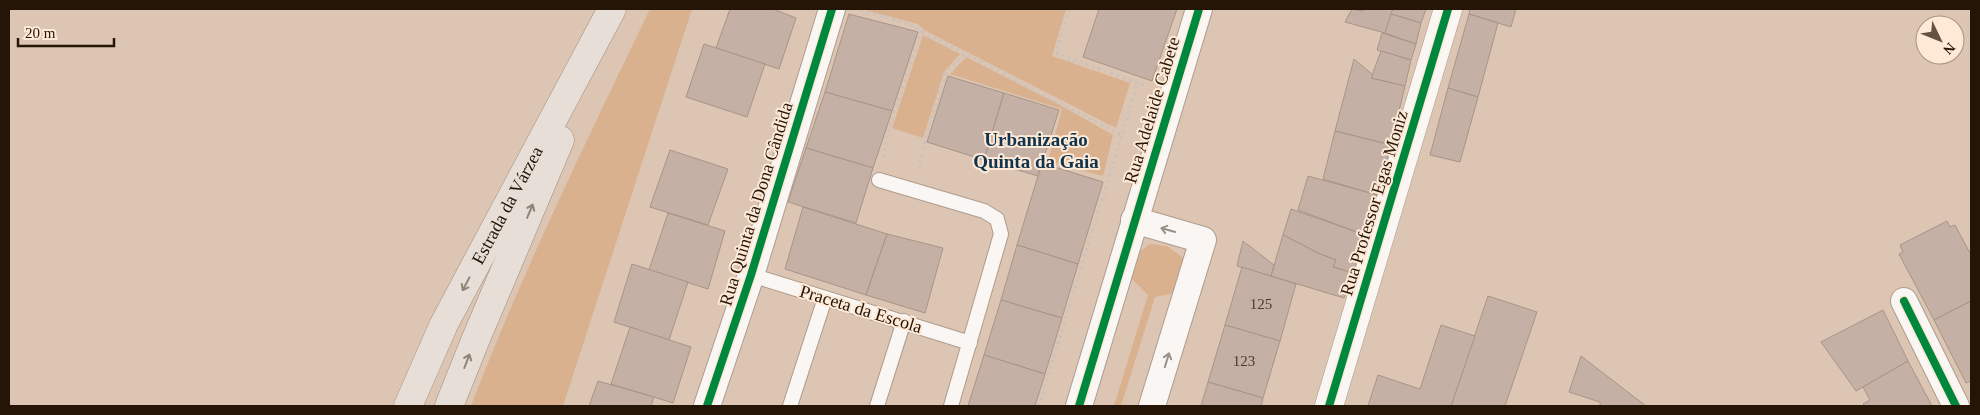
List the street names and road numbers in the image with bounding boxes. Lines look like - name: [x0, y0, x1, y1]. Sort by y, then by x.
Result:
- street label: Rua Adelaide Cabete: [1120, 34, 1184, 186]
- street label: Rua Quinta da Dona Cândida: [715, 100, 797, 308]
- street label: Rua Professor Egas Moniz: [1336, 108, 1412, 298]
- street label: Estrada da Várzea: [468, 143, 547, 268]
- street label: Praceta da Escola: [797, 281, 925, 337]

